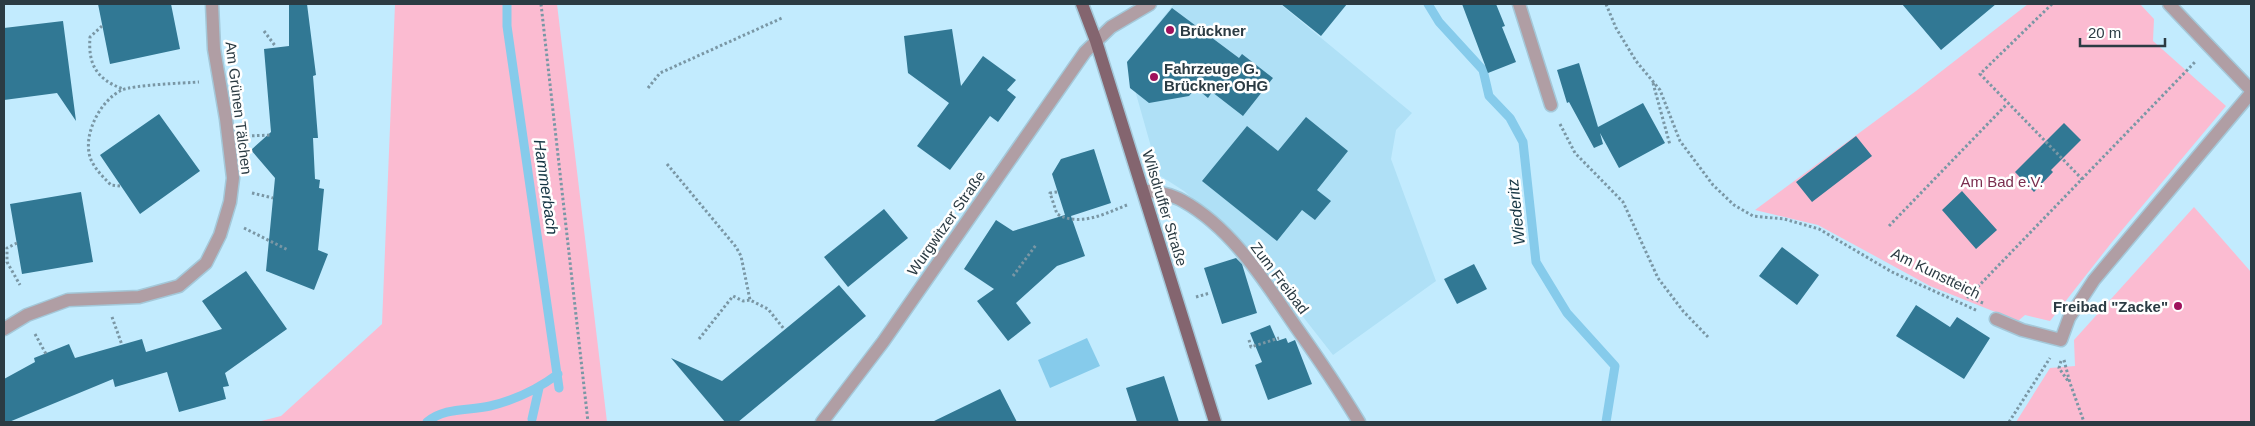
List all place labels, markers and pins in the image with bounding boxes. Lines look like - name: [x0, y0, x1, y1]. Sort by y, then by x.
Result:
- place label: Brückner: [1180, 22, 1246, 39]
- marker: Brückner: [1164, 24, 1176, 36]
- place label: Fahrzeuge G. Brückner OHG: [1164, 60, 1268, 94]
- marker: Fahrzeuge G. Brückner OHG: [1148, 71, 1160, 83]
- place label: Freibad "Zacke": [2053, 298, 2168, 315]
- marker: Freibad "Zacke": [2172, 300, 2184, 312]

